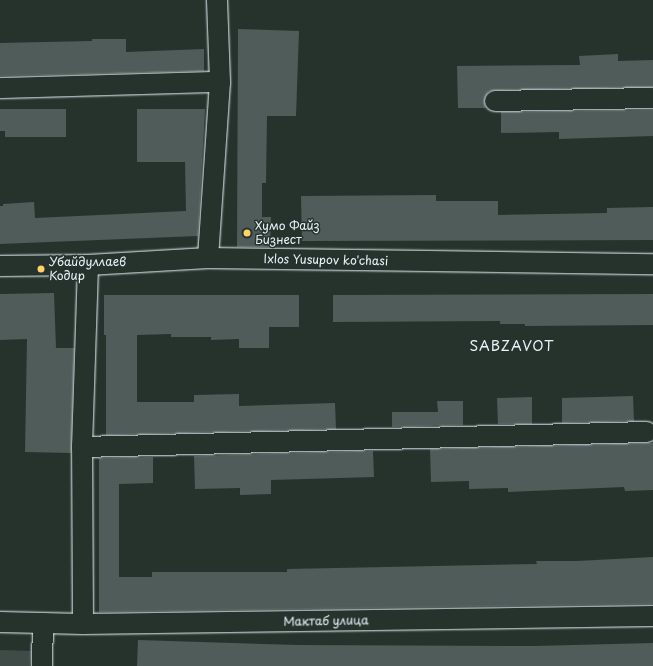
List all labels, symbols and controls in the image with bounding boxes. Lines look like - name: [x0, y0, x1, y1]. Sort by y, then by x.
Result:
- place label: Хумо Файз Бизнест: [255, 219, 320, 247]
- marker: Хумо Файз Бизнест: [242, 228, 252, 238]
- street label: Ixlos Yusupov ko'chasi: [263, 252, 389, 268]
- place label: Убайдуллаев Кодир: [49, 255, 126, 283]
- marker: Убайдуллаев Кодир: [36, 264, 46, 274]
- district label: SABZAVOT: [468, 338, 556, 354]
- street label: Мактаб улица: [283, 613, 369, 629]

